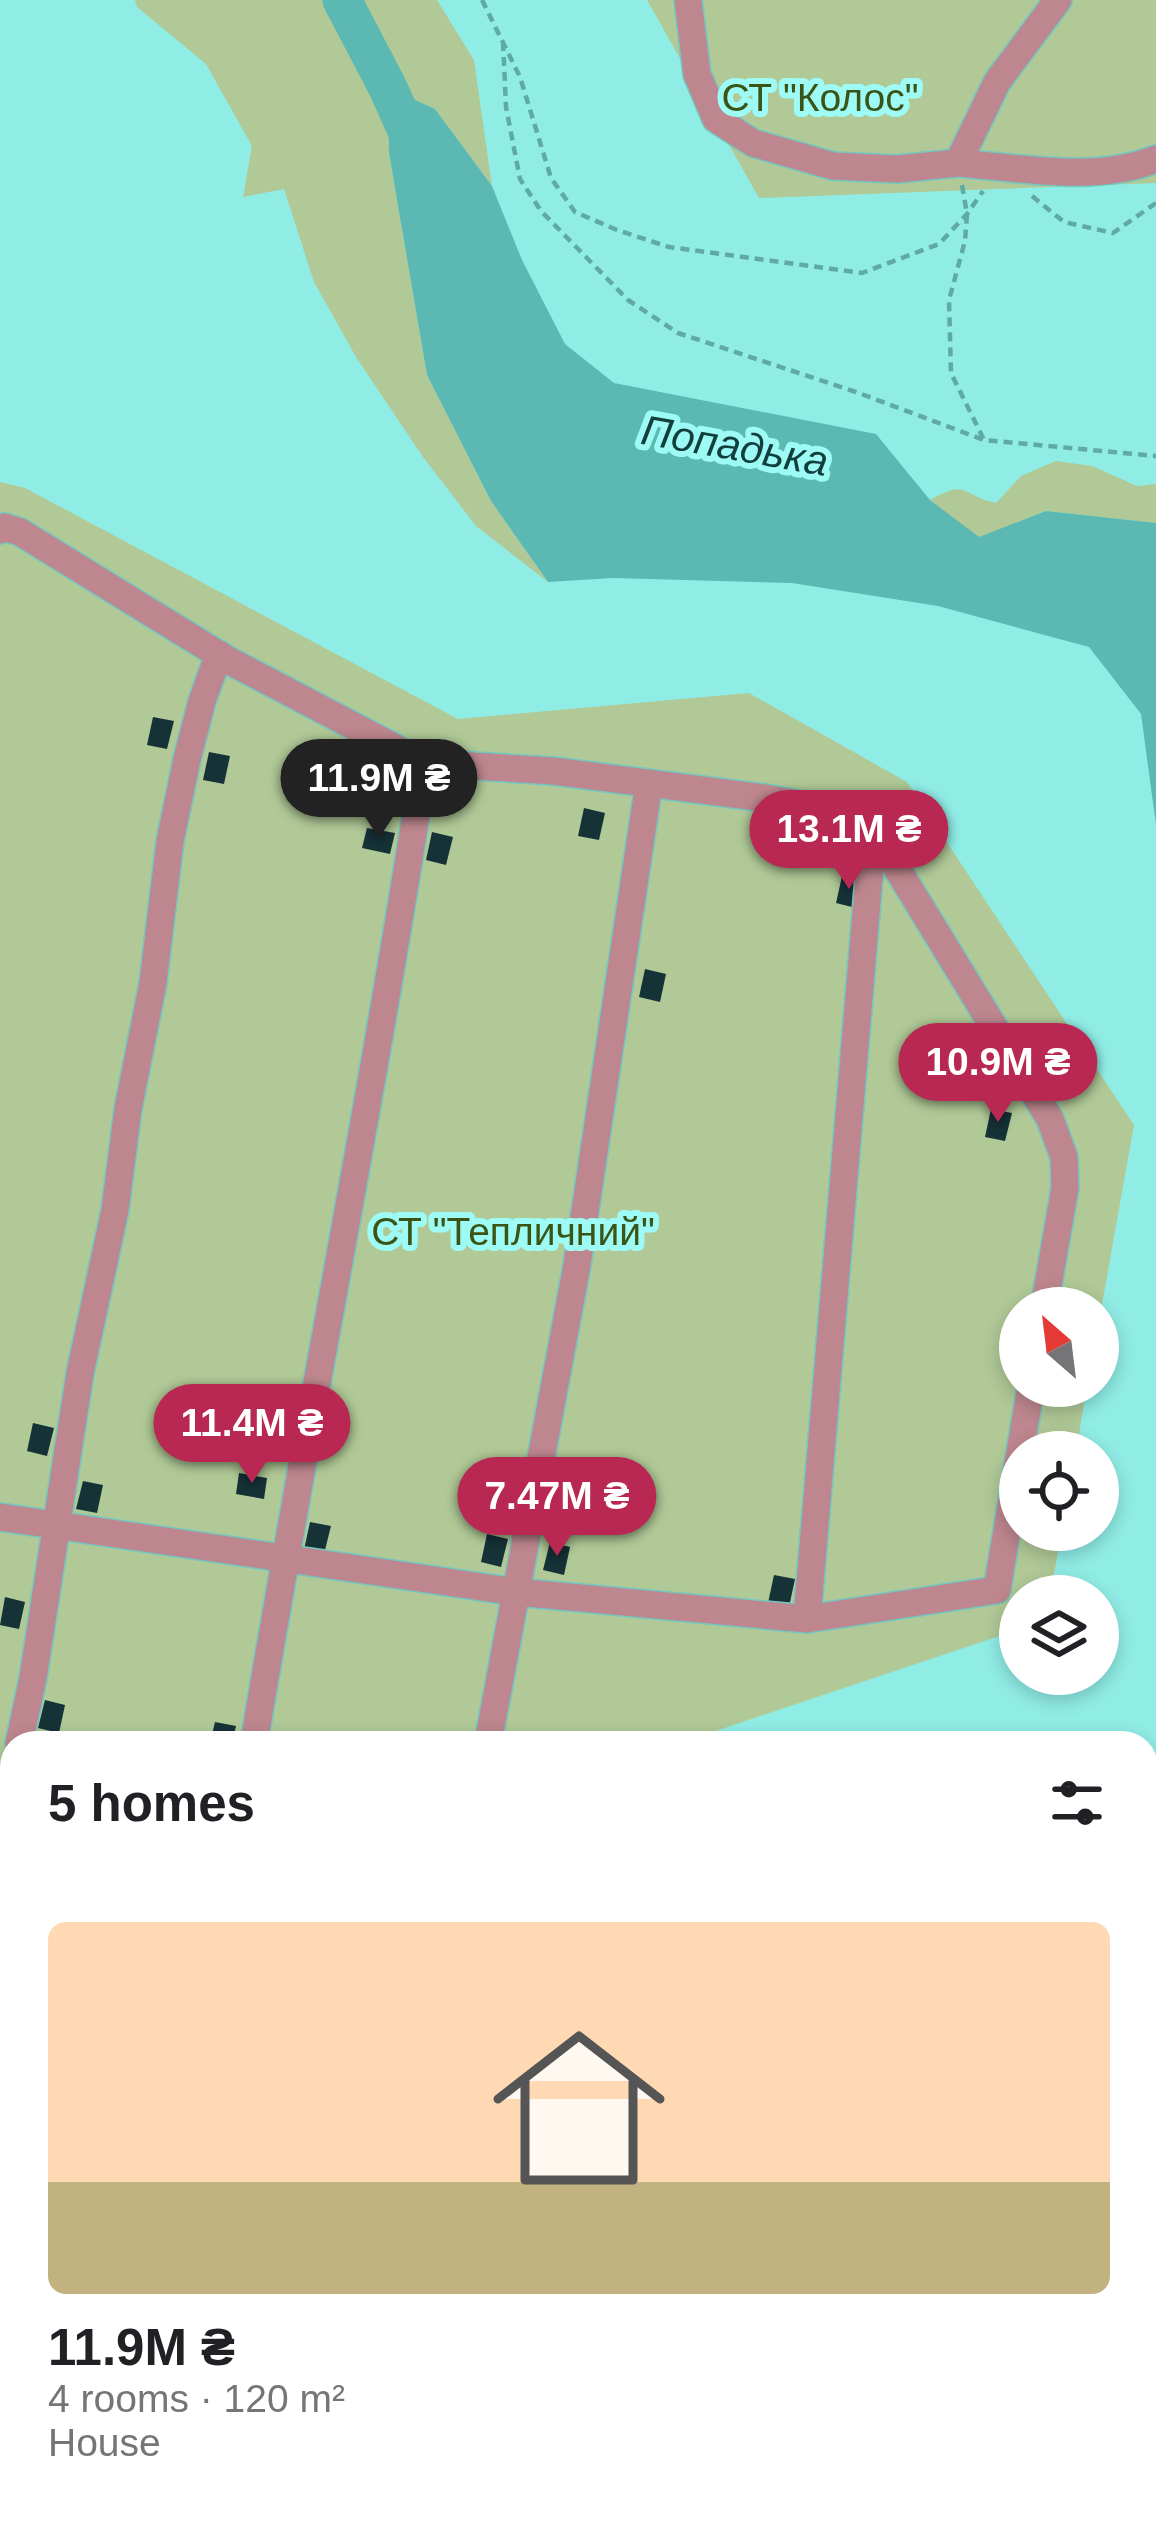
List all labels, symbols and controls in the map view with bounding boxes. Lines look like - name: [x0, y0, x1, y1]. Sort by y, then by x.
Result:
- park label: СТ "Колос": [721, 76, 919, 119]
- water label: Попадька: [638, 406, 832, 485]
- pin: 11.9M ₴: [268, 739, 490, 841]
- text: 11.9M ₴: [307, 756, 451, 799]
- pin: 13.1M ₴: [738, 790, 960, 892]
- text: 13.1M ₴: [776, 807, 922, 850]
- pin: 10.9M ₴: [887, 1023, 1109, 1125]
- text: 10.9M ₴: [925, 1040, 1071, 1083]
- park label: СТ "Тепличний": [371, 1210, 655, 1253]
- north arrow: [999, 1287, 1119, 1407]
- map controls: [999, 1287, 1119, 1695]
- pin: 11.4M ₴: [141, 1384, 363, 1486]
- text: 11.4M ₴: [180, 1401, 324, 1444]
- button: locate: [999, 1431, 1119, 1551]
- pin: 7.47M ₴: [446, 1457, 668, 1559]
- text: 7.47M ₴: [484, 1474, 630, 1517]
- button: layers: [999, 1575, 1119, 1695]
- icon: filters: [1044, 1770, 1110, 1836]
- text: 5 homes: [48, 1775, 255, 1832]
- icon: home: [471, 2000, 687, 2216]
- text: 11.9M ₴: [48, 2319, 235, 2376]
- text: 4 rooms · 120 m²: [48, 2377, 345, 2420]
- text: House: [48, 2421, 161, 2464]

